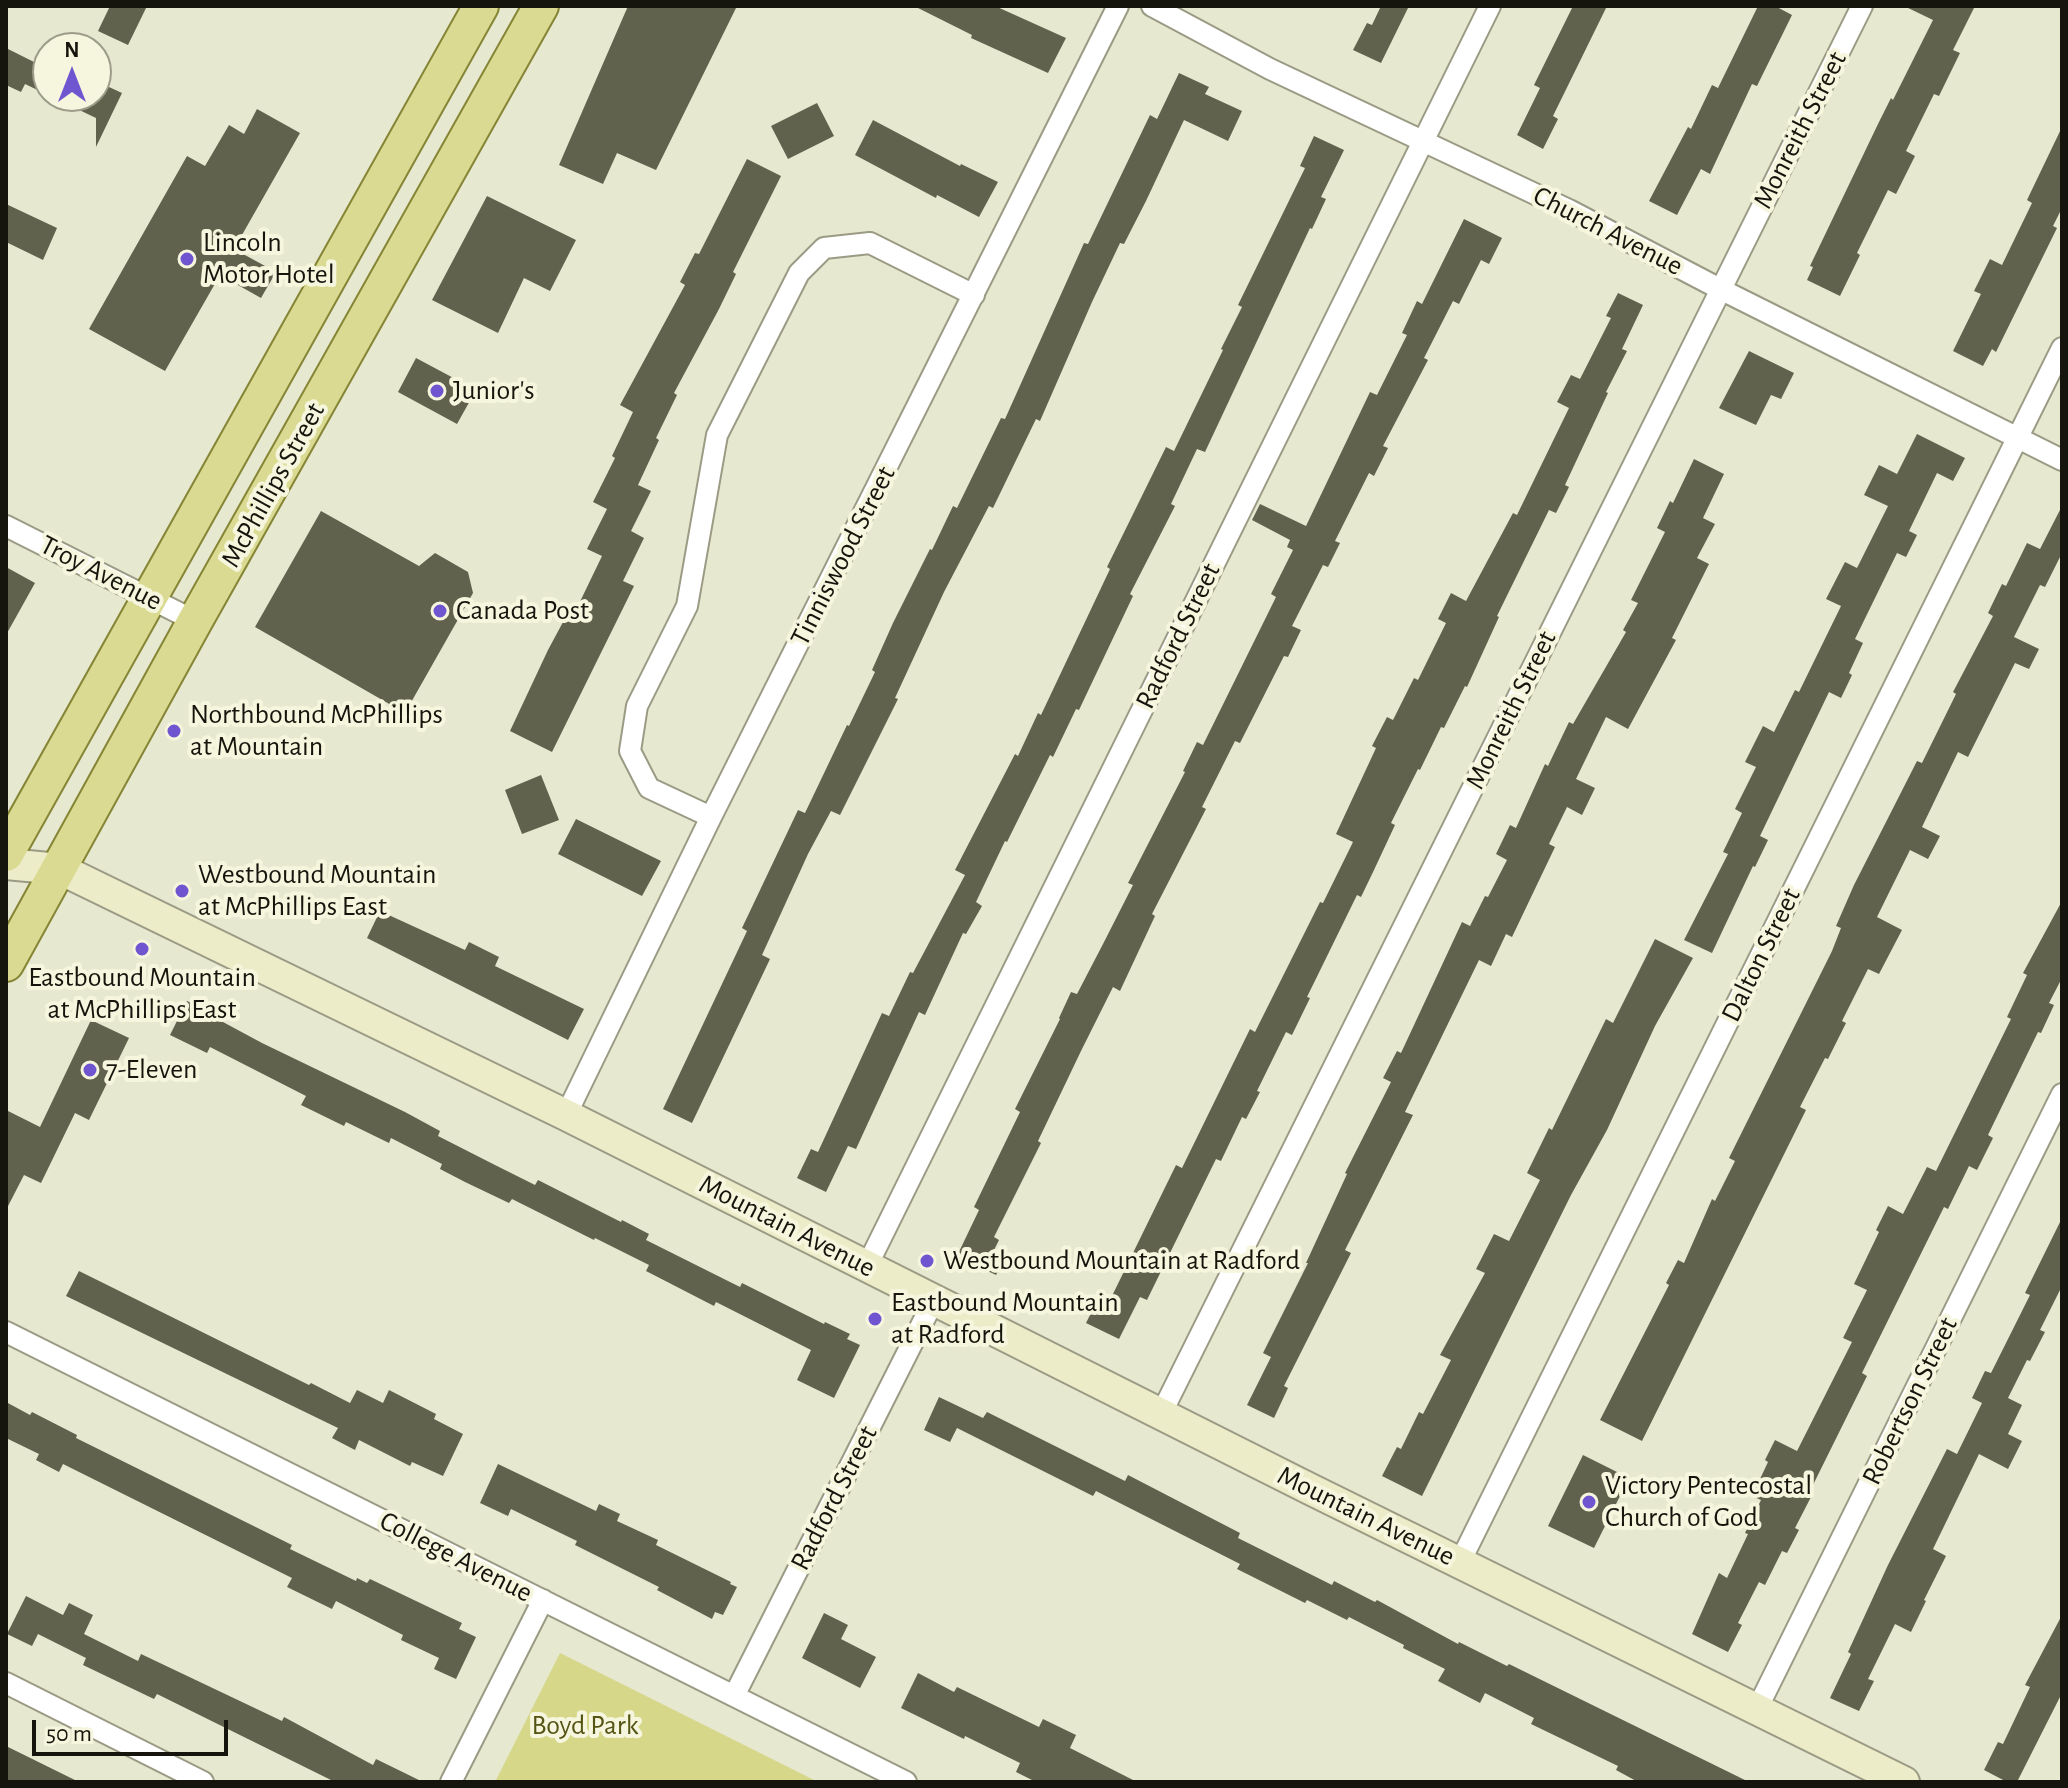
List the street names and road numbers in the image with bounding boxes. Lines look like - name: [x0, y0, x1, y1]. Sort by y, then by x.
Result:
- street label: Monreith Street: [1746, 46, 1854, 214]
- street label: Church Avenue: [1527, 179, 1689, 283]
- street label: McPhillips Street: [214, 397, 332, 573]
- street label: Tinniswood Street: [783, 460, 903, 652]
- street label: Troy Avenue: [34, 528, 168, 618]
- street label: Radford Street: [1128, 558, 1228, 714]
- street label: Monreith Street: [1458, 625, 1564, 795]
- street label: Dalton Street: [1714, 883, 1808, 1027]
- street label: Mountain Avenue: [693, 1167, 881, 1285]
- street label: Robertson Street: [1855, 1312, 1965, 1490]
- street label: Radford Street: [783, 1420, 885, 1576]
- street label: Mountain Avenue: [1272, 1459, 1460, 1573]
- street label: College Avenue: [374, 1504, 538, 1610]

